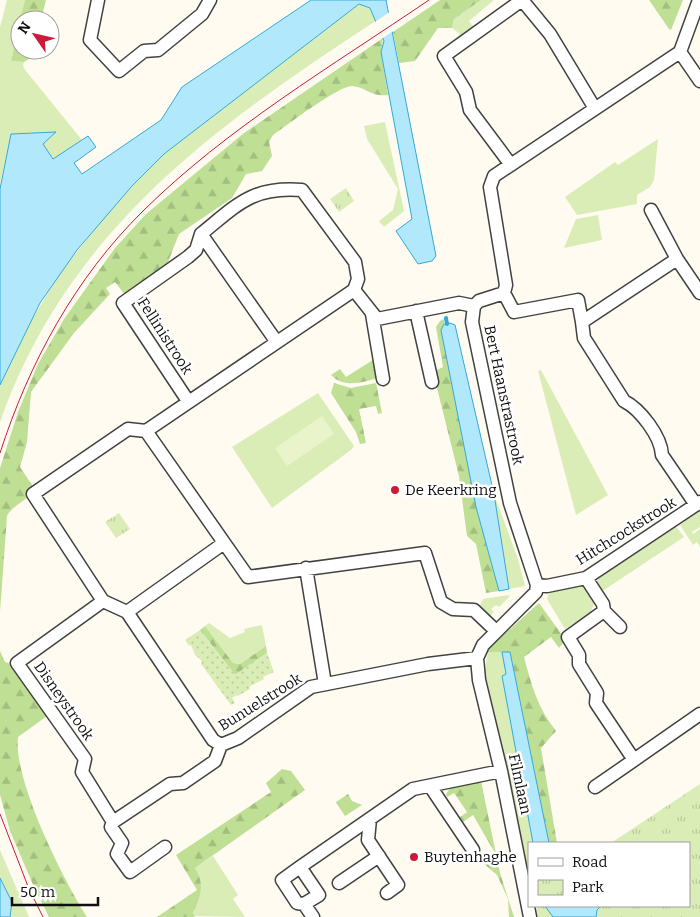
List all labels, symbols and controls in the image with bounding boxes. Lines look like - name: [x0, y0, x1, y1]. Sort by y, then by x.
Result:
- north arrow: [10, 10, 60, 60]
- text: N: [15, 19, 35, 37]
- street label: Fellinistrook: [134, 294, 197, 378]
- street label: Bert Haanstrastrook: [480, 324, 528, 467]
- place label: De Keerkring: [405, 481, 497, 499]
- marker: De Keerkring: [389, 484, 401, 496]
- street label: Hitchcockstrook: [573, 493, 680, 569]
- street label: Disneystrook: [30, 658, 98, 744]
- street label: Bunuelstrook: [215, 669, 305, 735]
- street label: Filmlaan: [505, 752, 535, 816]
- legend: [528, 842, 690, 907]
- place label: Buytenhaghe: [424, 848, 517, 866]
- marker: Buytenhaghe: [408, 851, 420, 863]
- text: Road: [572, 853, 607, 871]
- scale bar: [12, 874, 99, 906]
- text: Park: [572, 878, 604, 896]
- text: 50 m: [20, 883, 56, 901]

